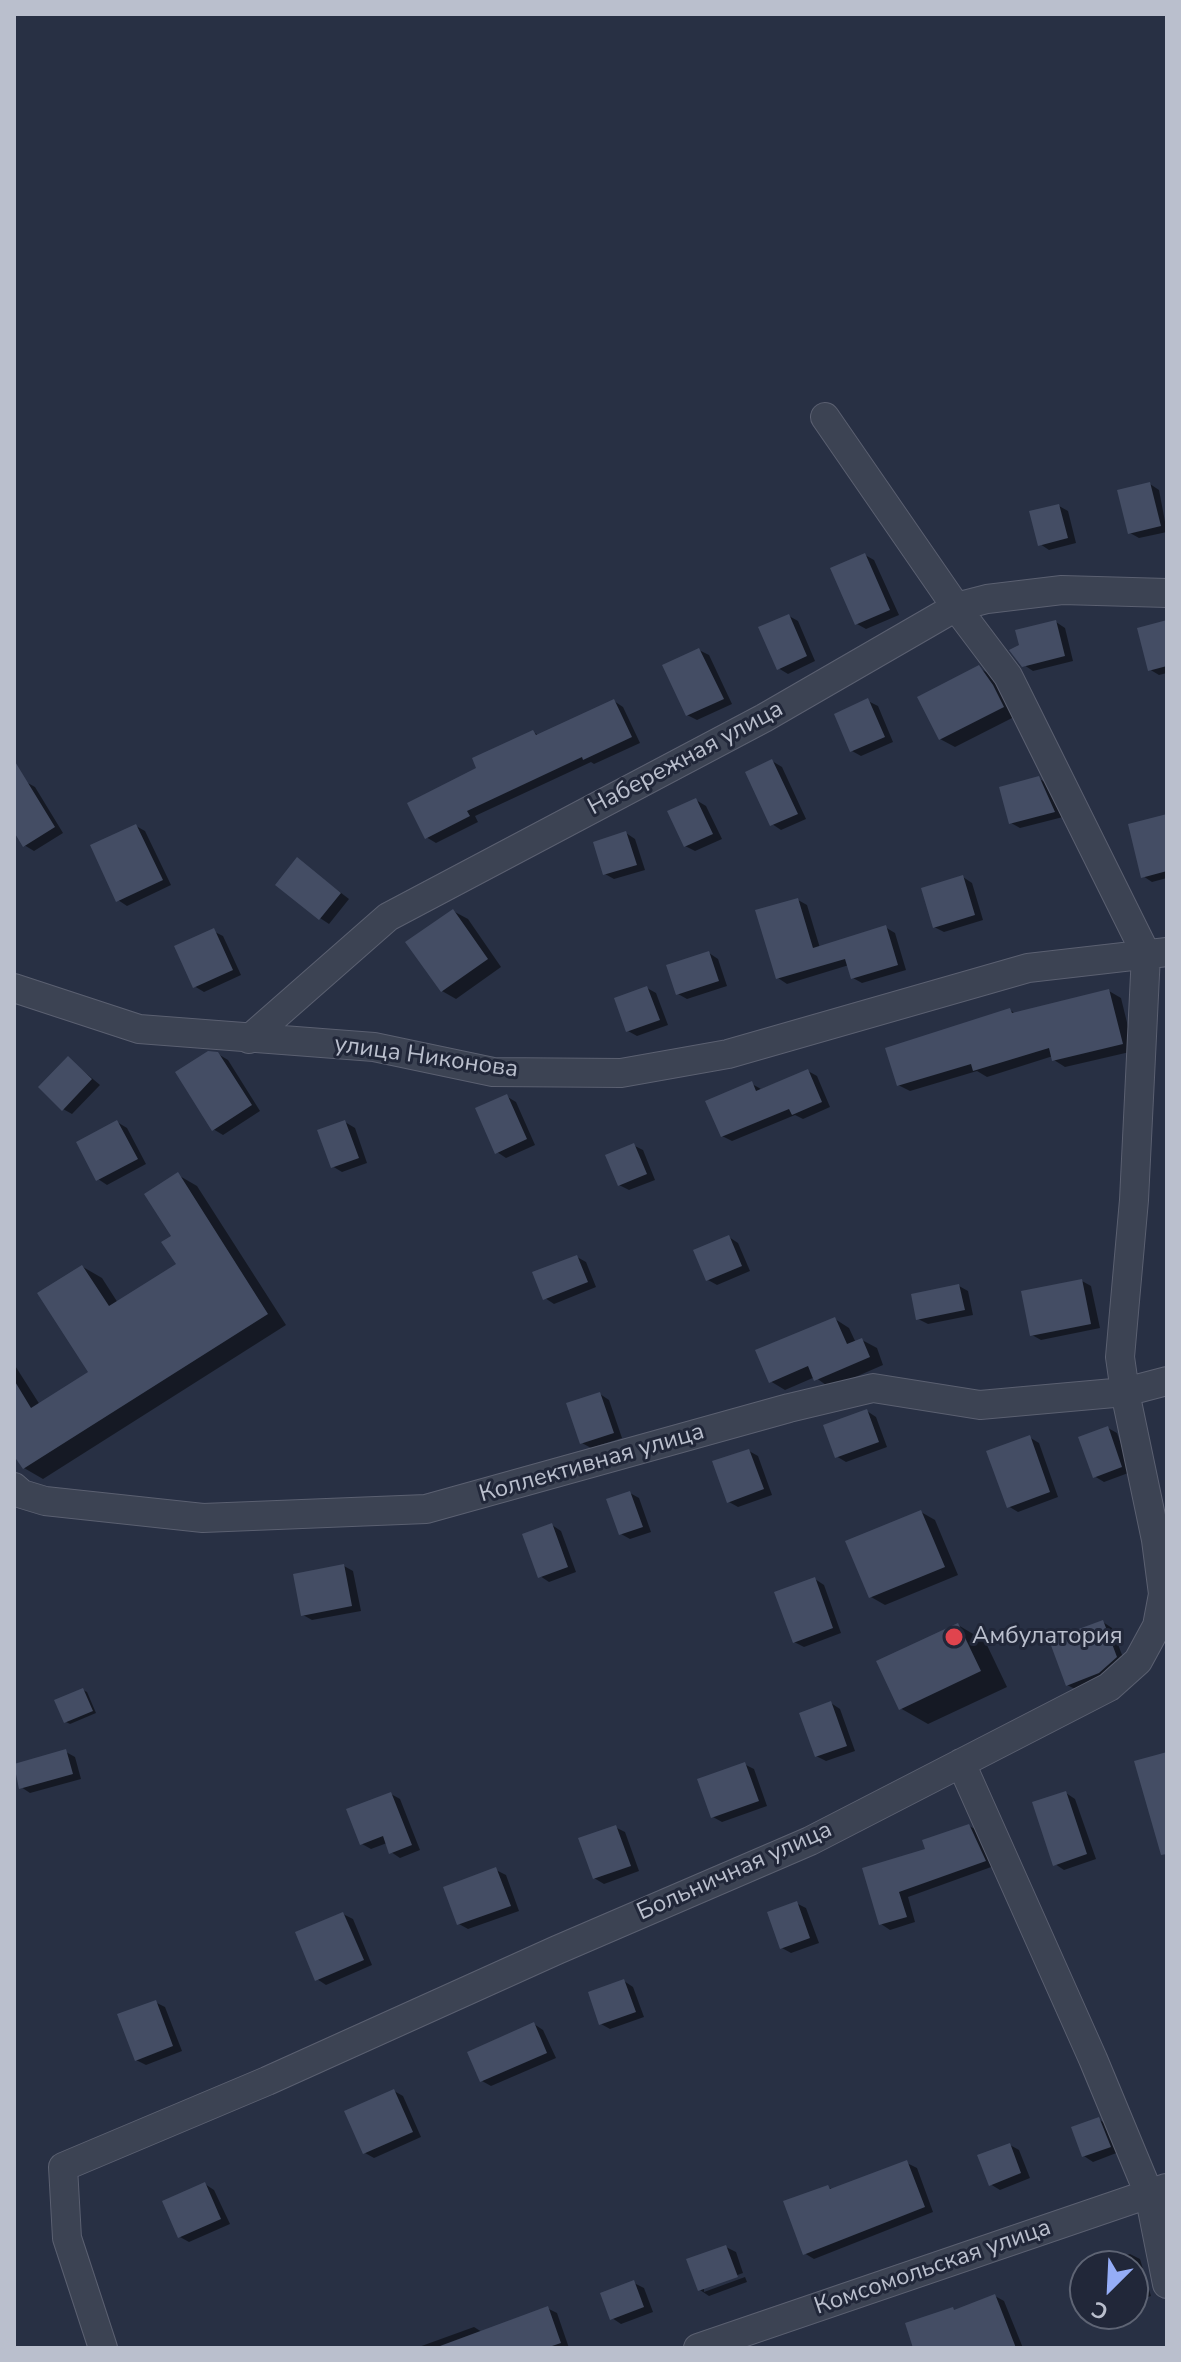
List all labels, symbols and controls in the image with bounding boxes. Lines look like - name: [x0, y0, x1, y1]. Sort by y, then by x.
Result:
- street label: Набережная улица: [583, 695, 789, 823]
- street label: улица Никонова: [332, 1031, 520, 1085]
- street label: Коллективная улица: [476, 1418, 708, 1510]
- place label: Амбулатория: [972, 1623, 1123, 1651]
- marker: Амбулатория: [943, 1626, 965, 1648]
- street label: Больничная улица: [633, 1816, 837, 1928]
- street label: Комсомольская улица: [811, 2214, 1055, 2322]
- north arrow: [1069, 2250, 1149, 2330]
- text: С: [1087, 2293, 1113, 2327]

